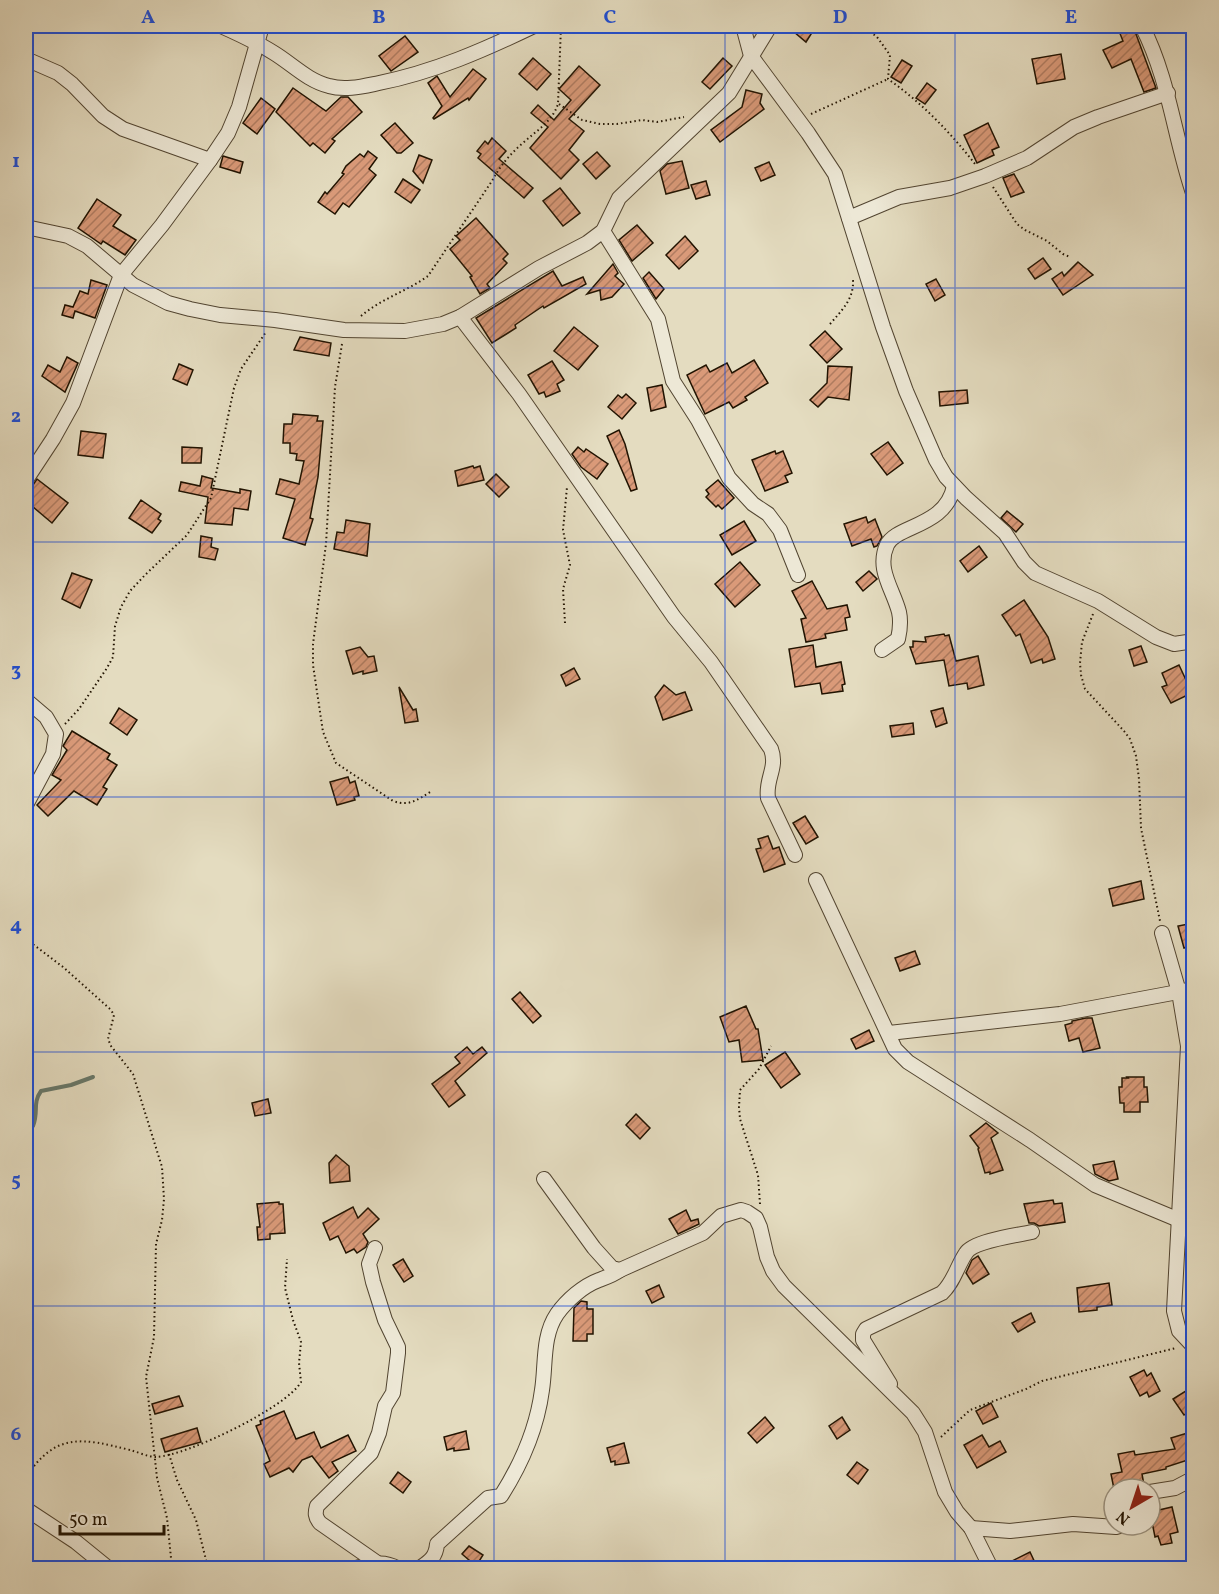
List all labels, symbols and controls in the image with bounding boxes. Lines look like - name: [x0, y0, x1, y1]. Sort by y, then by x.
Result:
- text: A: [141, 4, 155, 32]
- text: B: [372, 4, 386, 32]
- text: C: [604, 4, 617, 32]
- text: D: [833, 4, 847, 32]
- text: E: [1065, 4, 1077, 32]
- text: 1: [12, 148, 20, 176]
- text: 2: [11, 403, 21, 431]
- text: 3: [11, 657, 21, 685]
- text: 4: [10, 912, 22, 940]
- text: 5: [11, 1167, 21, 1195]
- text: 6: [11, 1421, 22, 1449]
- north arrow: [1102, 1477, 1162, 1537]
- scale bar: [60, 1498, 164, 1536]
- text: N: [1112, 1505, 1135, 1529]
- text: 50 m: [69, 1508, 108, 1533]

